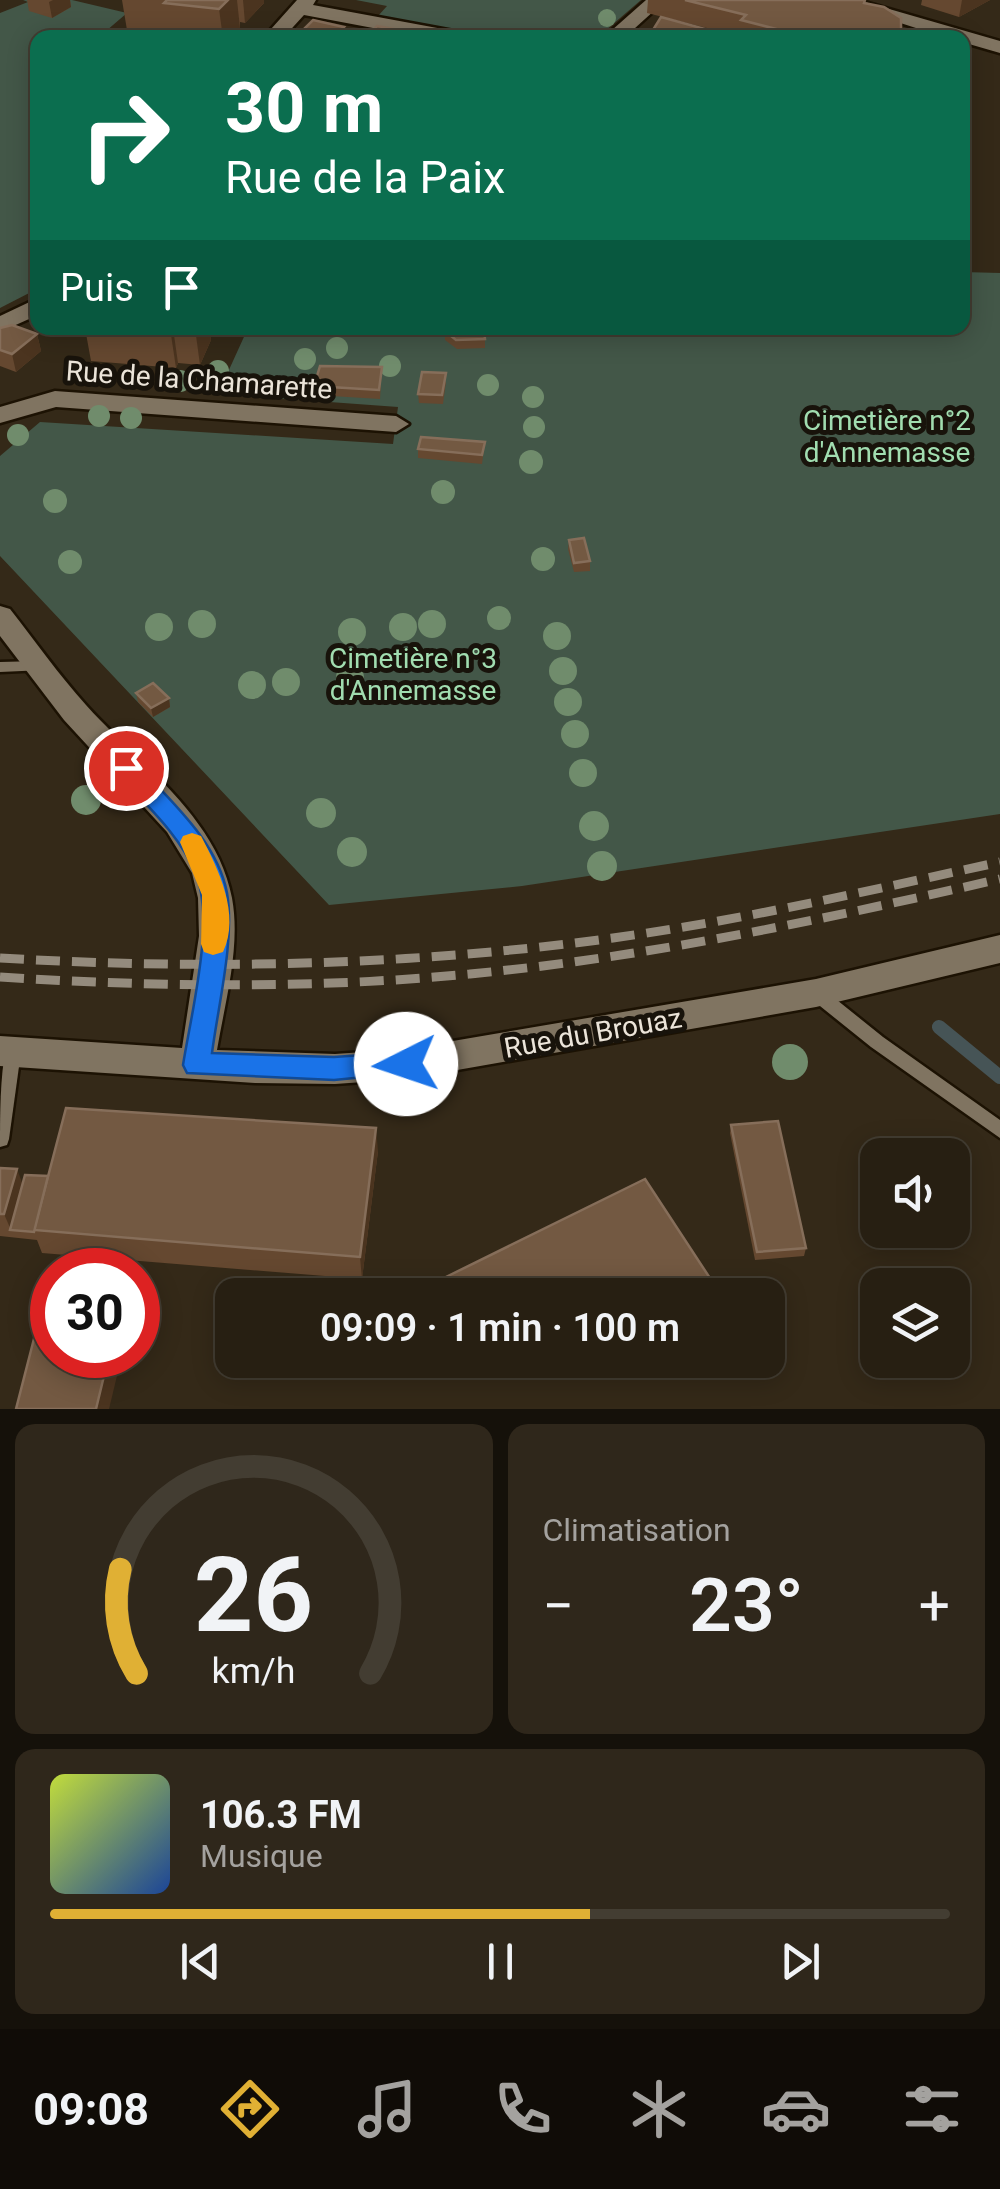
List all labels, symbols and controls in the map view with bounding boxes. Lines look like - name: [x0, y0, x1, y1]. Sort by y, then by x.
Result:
- text: 30 m: [225, 67, 383, 149]
- icon: right: [60, 70, 190, 200]
- text: Rue de la Paix: [225, 151, 505, 204]
- icon: arrive: [154, 260, 209, 315]
- text: Puis: [60, 266, 134, 310]
- street label: Rue de la Chamarette: [65, 354, 333, 406]
- park label: Cimetière n°2 d'Annemasse: [803, 404, 971, 469]
- park label: Cimetière n°3 d'Annemasse: [329, 642, 497, 707]
- pin: [84, 726, 169, 811]
- icon: arrive: [99, 741, 154, 796]
- street label: Rue du Brouaz: [502, 1001, 684, 1065]
- position arrow: [354, 1012, 458, 1116]
- map controls: [860, 1138, 970, 1378]
- button: sound: [860, 1138, 970, 1248]
- speed limit sign: 30: [30, 1248, 160, 1378]
- button: layers: [860, 1268, 970, 1378]
- text: 09:09 · 1 min · 100 m: [320, 1306, 680, 1350]
- text: Climatisation: [543, 1511, 731, 1549]
- text: 26: [194, 1535, 313, 1656]
- text: 23°: [689, 1561, 804, 1649]
- text: −: [543, 1574, 574, 1638]
- text: +: [919, 1574, 950, 1638]
- text: km/h: [212, 1650, 296, 1692]
- text: 106.3 FM: [200, 1793, 362, 1837]
- text: Musique: [200, 1837, 323, 1875]
- icon: previous: [173, 1934, 228, 1989]
- icon: pause: [473, 1934, 528, 1989]
- icon: next: [773, 1934, 828, 1989]
- icon: directions: [215, 2074, 285, 2144]
- icon: music: [352, 2074, 422, 2144]
- icon: phone: [488, 2074, 558, 2144]
- icon: climate: [624, 2074, 694, 2144]
- icon: car: [761, 2074, 831, 2144]
- icon: filters: [897, 2074, 967, 2144]
- text: 09:08: [33, 2083, 149, 2136]

